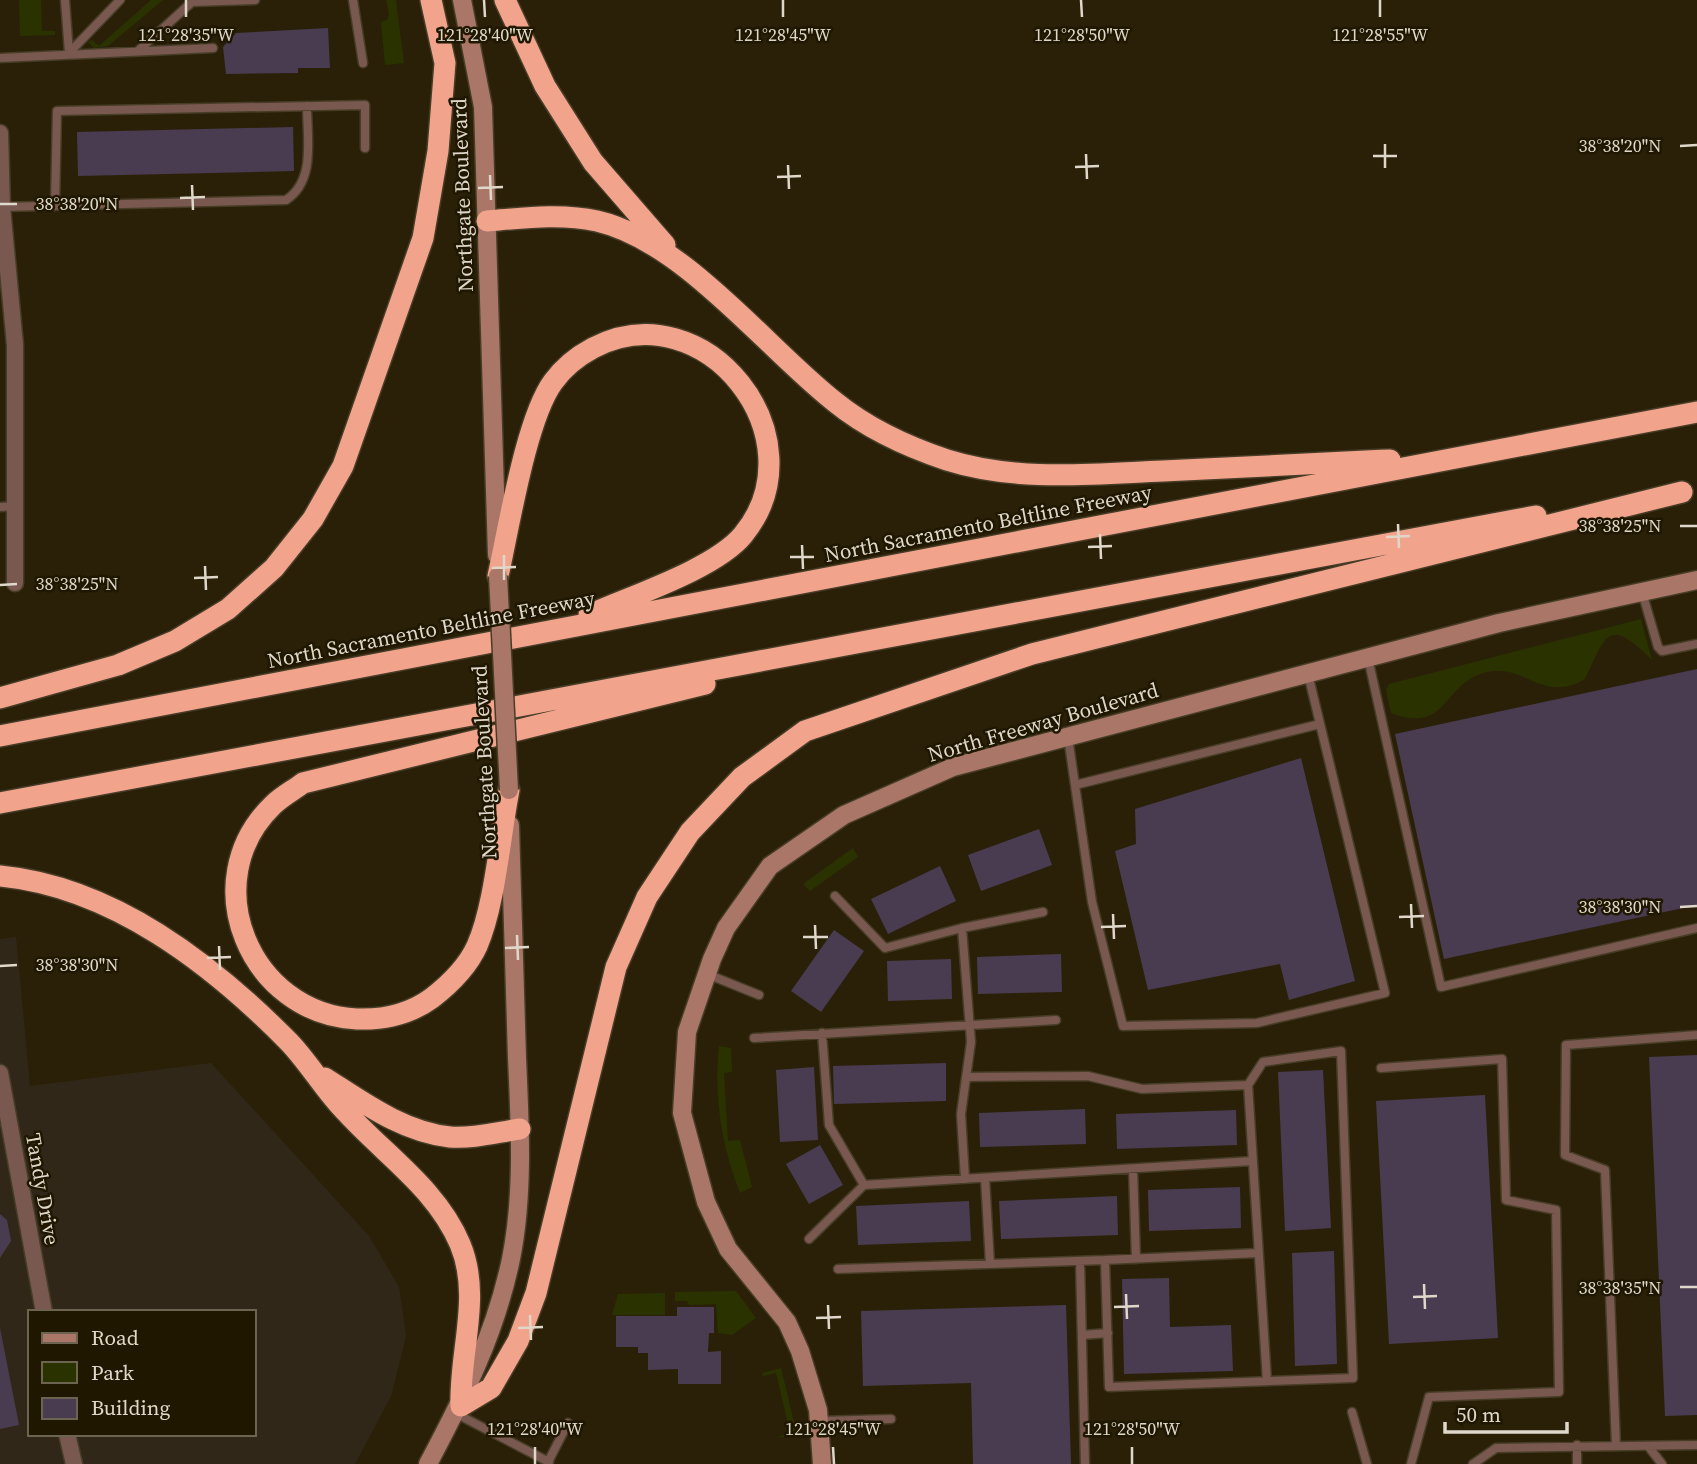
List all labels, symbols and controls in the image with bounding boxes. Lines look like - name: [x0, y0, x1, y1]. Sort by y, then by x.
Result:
- text: 121°28'35"W: [138, 22, 235, 47]
- text: 121°28'40"W: [437, 22, 534, 47]
- text: 121°28'45"W: [735, 22, 832, 47]
- text: 121°28'50"W: [1034, 22, 1131, 47]
- text: 121°28'55"W: [1332, 22, 1429, 47]
- street label: Northgate Boulevard: [444, 97, 480, 292]
- text: 38°38'20"N: [1579, 133, 1661, 158]
- text: 38°38'20"N: [36, 191, 118, 216]
- street label: North Sacramento Beltline Freeway: [822, 477, 1154, 569]
- text: 38°38'25"N: [1579, 513, 1661, 538]
- text: 38°38'25"N: [36, 571, 118, 596]
- street label: North Sacramento Beltline Freeway: [265, 583, 597, 675]
- street label: Northgate Boulevard: [464, 664, 504, 860]
- street label: North Freeway Boulevard: [924, 675, 1162, 769]
- text: 38°38'30"N: [1579, 894, 1661, 919]
- text: 38°38'30"N: [36, 952, 118, 977]
- street label: Tandy Drive: [19, 1131, 67, 1247]
- text: 38°38'35"N: [1579, 1275, 1661, 1300]
- legend: [28, 1310, 256, 1436]
- text: Road: [91, 1323, 139, 1352]
- text: Park: [91, 1358, 135, 1387]
- scale bar: [1445, 1390, 1568, 1434]
- text: Building: [91, 1393, 170, 1422]
- text: 50 m: [1456, 1400, 1501, 1429]
- text: 121°28'40"W: [487, 1416, 584, 1441]
- text: 121°28'45"W: [785, 1416, 882, 1441]
- text: 121°28'50"W: [1084, 1416, 1181, 1441]

